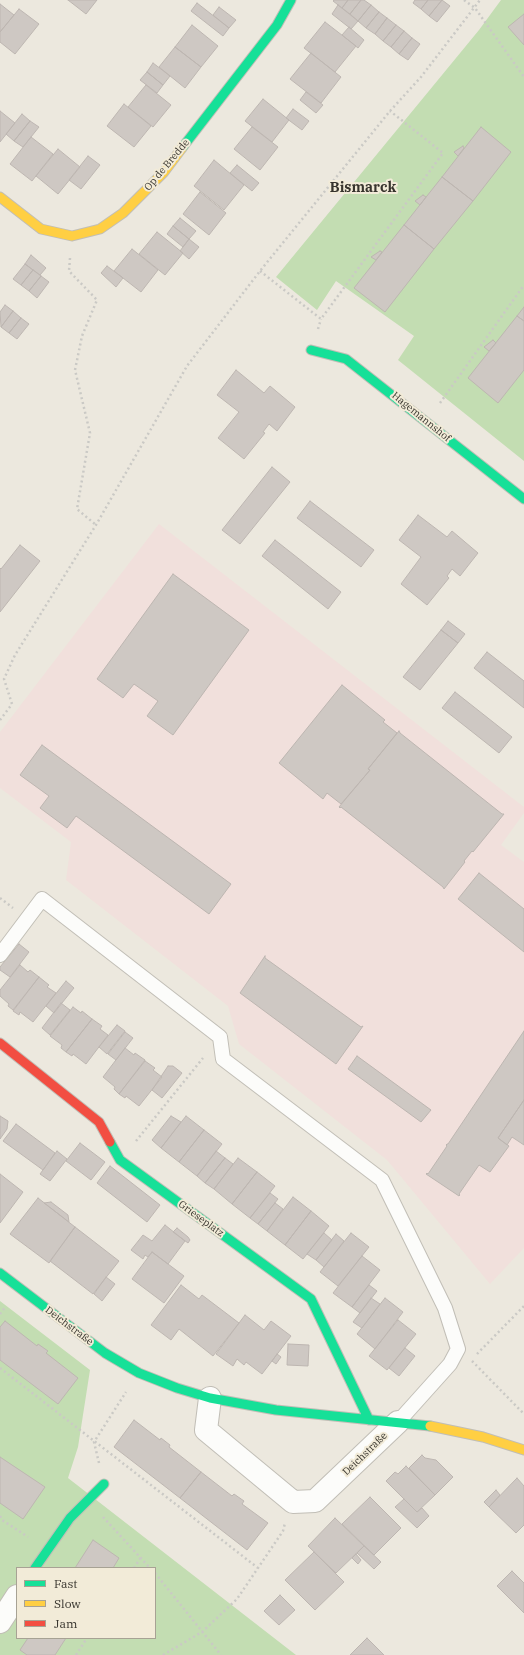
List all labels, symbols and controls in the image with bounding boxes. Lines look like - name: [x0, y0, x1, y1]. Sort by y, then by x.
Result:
- street label: Op de Bredde: [142, 137, 192, 193]
- district label: Bismarck: [330, 180, 396, 196]
- street label: Hagemannshof: [389, 390, 453, 444]
- street label: Grieseplatz: [176, 1198, 226, 1240]
- street label: Deichstraße: [43, 1304, 95, 1348]
- street label: Deichstraße: [340, 1430, 390, 1478]
- legend: [16, 1567, 156, 1639]
- text: Fast: [54, 1576, 78, 1591]
- text: Slow: [54, 1596, 81, 1611]
- text: Jam: [54, 1616, 77, 1631]

